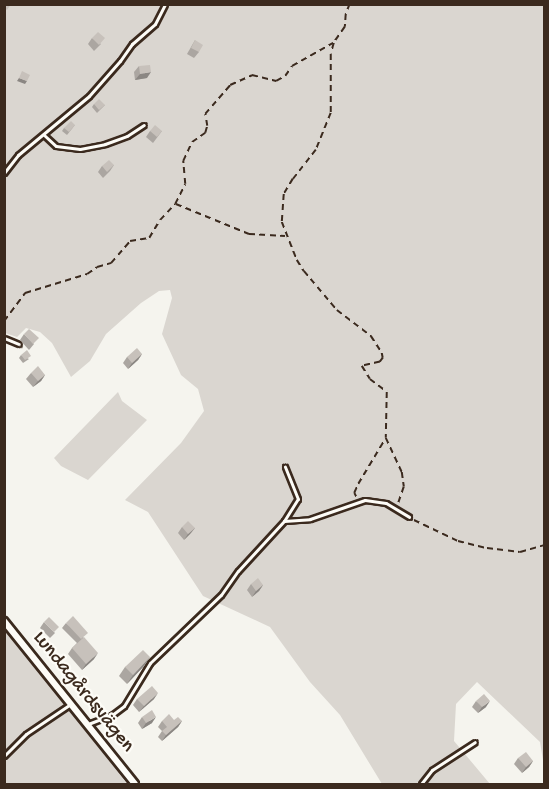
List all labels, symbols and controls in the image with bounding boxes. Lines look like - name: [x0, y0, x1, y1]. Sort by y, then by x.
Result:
- street label: Lundagårdsvägen: [27, 627, 139, 757]

